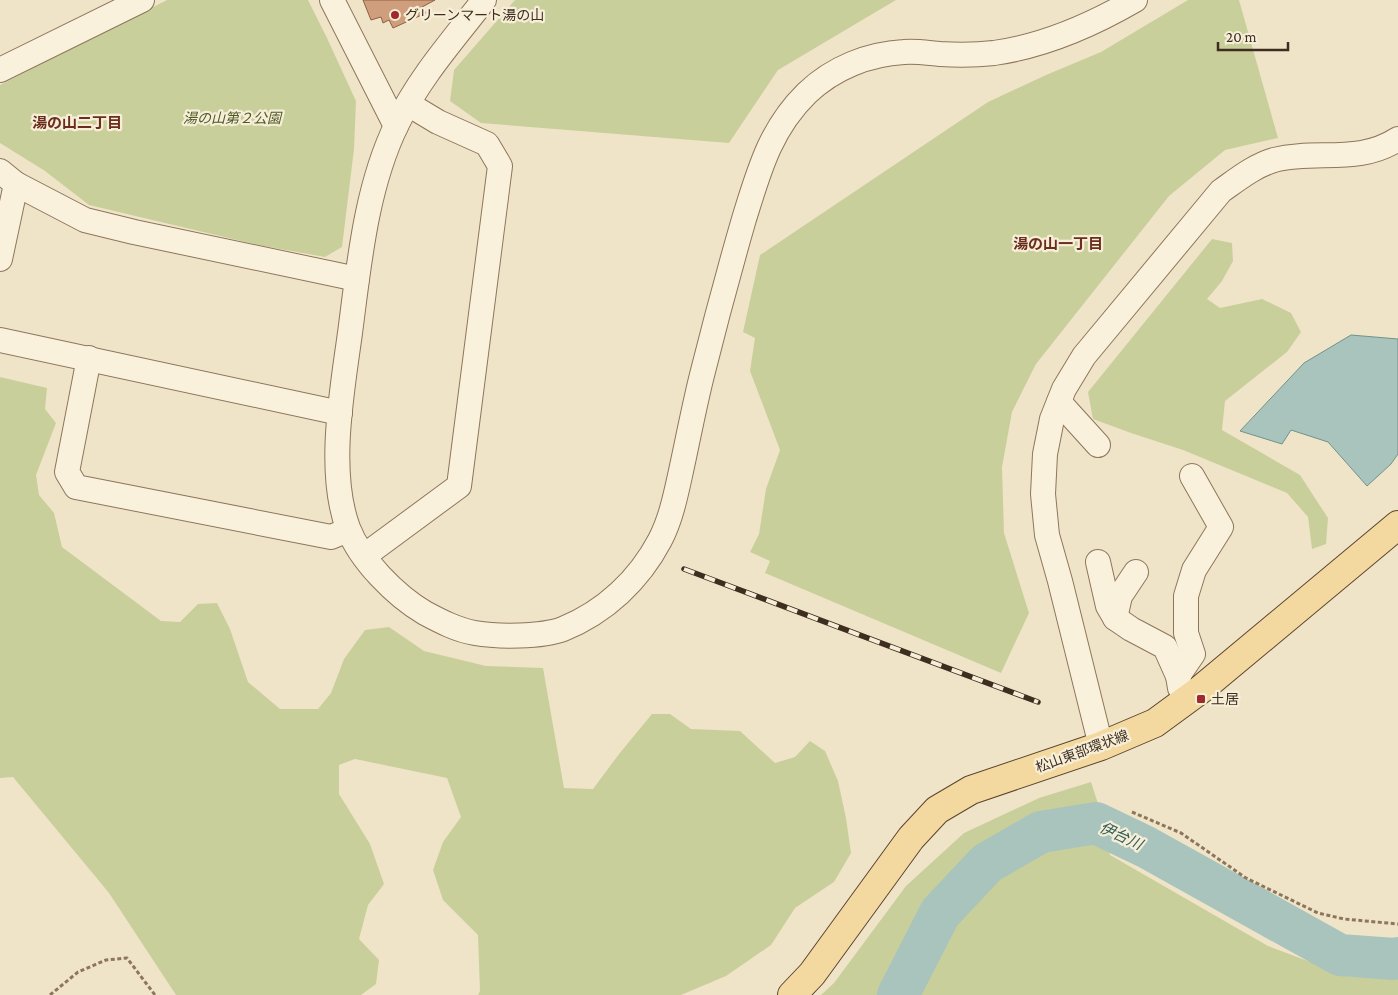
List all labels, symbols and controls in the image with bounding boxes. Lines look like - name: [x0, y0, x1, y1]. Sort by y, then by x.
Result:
- place label: グリーンマート湯の山: [405, 7, 544, 23]
- marker: グリーンマート湯の山: [389, 9, 401, 21]
- scale bar: [1218, 20, 1288, 52]
- text: 20 m: [1226, 29, 1257, 45]
- park label: 湯の山第２公園: [183, 110, 283, 126]
- district label: 湯の山二丁目: [32, 115, 122, 131]
- district label: 湯の山一丁目: [1013, 236, 1103, 252]
- place label: 土居: [1211, 691, 1239, 707]
- marker: 土居: [1195, 693, 1207, 705]
- street label: 松山東部環状線: [1033, 727, 1131, 775]
- water label: 伊台川: [1097, 819, 1147, 854]

